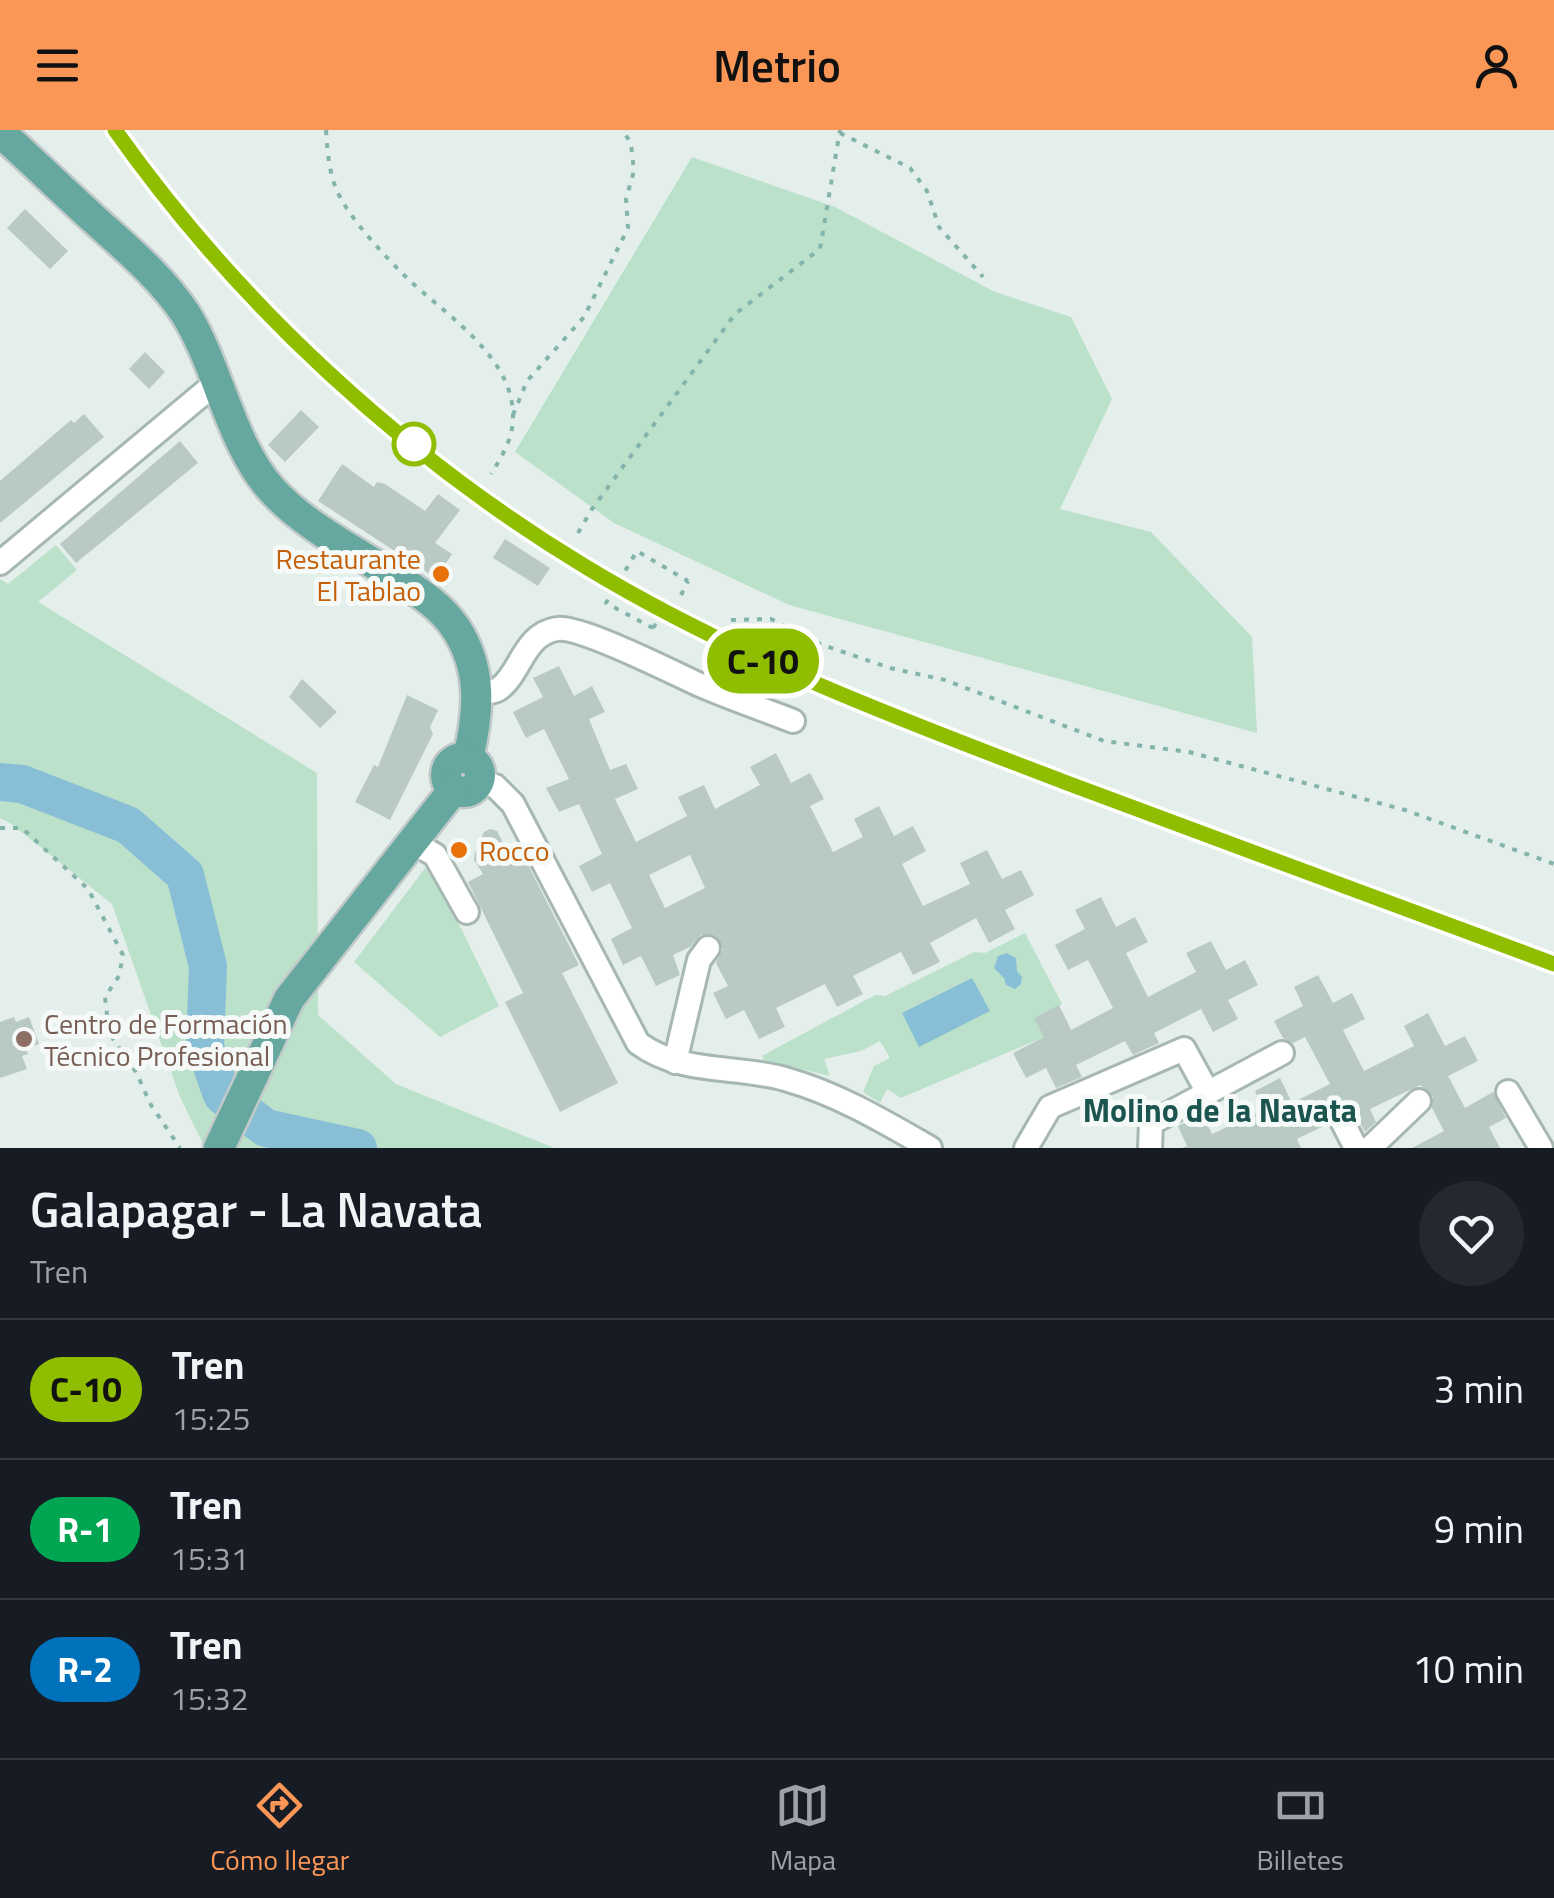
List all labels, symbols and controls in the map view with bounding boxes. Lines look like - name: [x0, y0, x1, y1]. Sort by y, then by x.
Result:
- text: Metrio: [713, 31, 841, 99]
- icon: menu: [30, 38, 85, 93]
- icon: person: [1469, 38, 1524, 93]
- unlabelled marker: [393, 423, 435, 465]
- place label: Restaurante El Tablao: [275, 537, 421, 612]
- marker: Restaurante El Tablao: [430, 563, 452, 585]
- line badge: C-10: [693, 628, 833, 694]
- text: C-10: [727, 634, 799, 688]
- place label: Rocco: [479, 829, 550, 872]
- marker: Rocco: [448, 839, 470, 861]
- place label: Centro de Formación Técnico Profesional: [44, 1002, 288, 1077]
- marker: Centro de Formación Técnico Profesional: [13, 1028, 35, 1050]
- district label: Molino de la Navata: [1083, 1086, 1357, 1134]
- text: Galapagar - La Navata: [30, 1173, 482, 1246]
- button: heart: [1419, 1181, 1524, 1286]
- text: Tren: [30, 1247, 88, 1295]
- text: Tren: [172, 1336, 244, 1394]
- text: 3 min: [1434, 1360, 1524, 1418]
- text: C-10: [50, 1362, 122, 1416]
- text: 15:25: [172, 1394, 250, 1442]
- text: Tren: [170, 1476, 243, 1534]
- text: 9 min: [1434, 1500, 1524, 1558]
- text: R-1: [57, 1502, 113, 1556]
- text: 15:31: [170, 1534, 249, 1582]
- text: Tren: [170, 1616, 243, 1674]
- text: 10 min: [1413, 1640, 1524, 1698]
- text: R-2: [57, 1642, 113, 1696]
- text: 15:32: [170, 1674, 249, 1722]
- tab: Cómo llegar: [210, 1778, 349, 1881]
- tab: Mapa: [770, 1778, 836, 1881]
- tab: Billetes: [1256, 1778, 1344, 1881]

